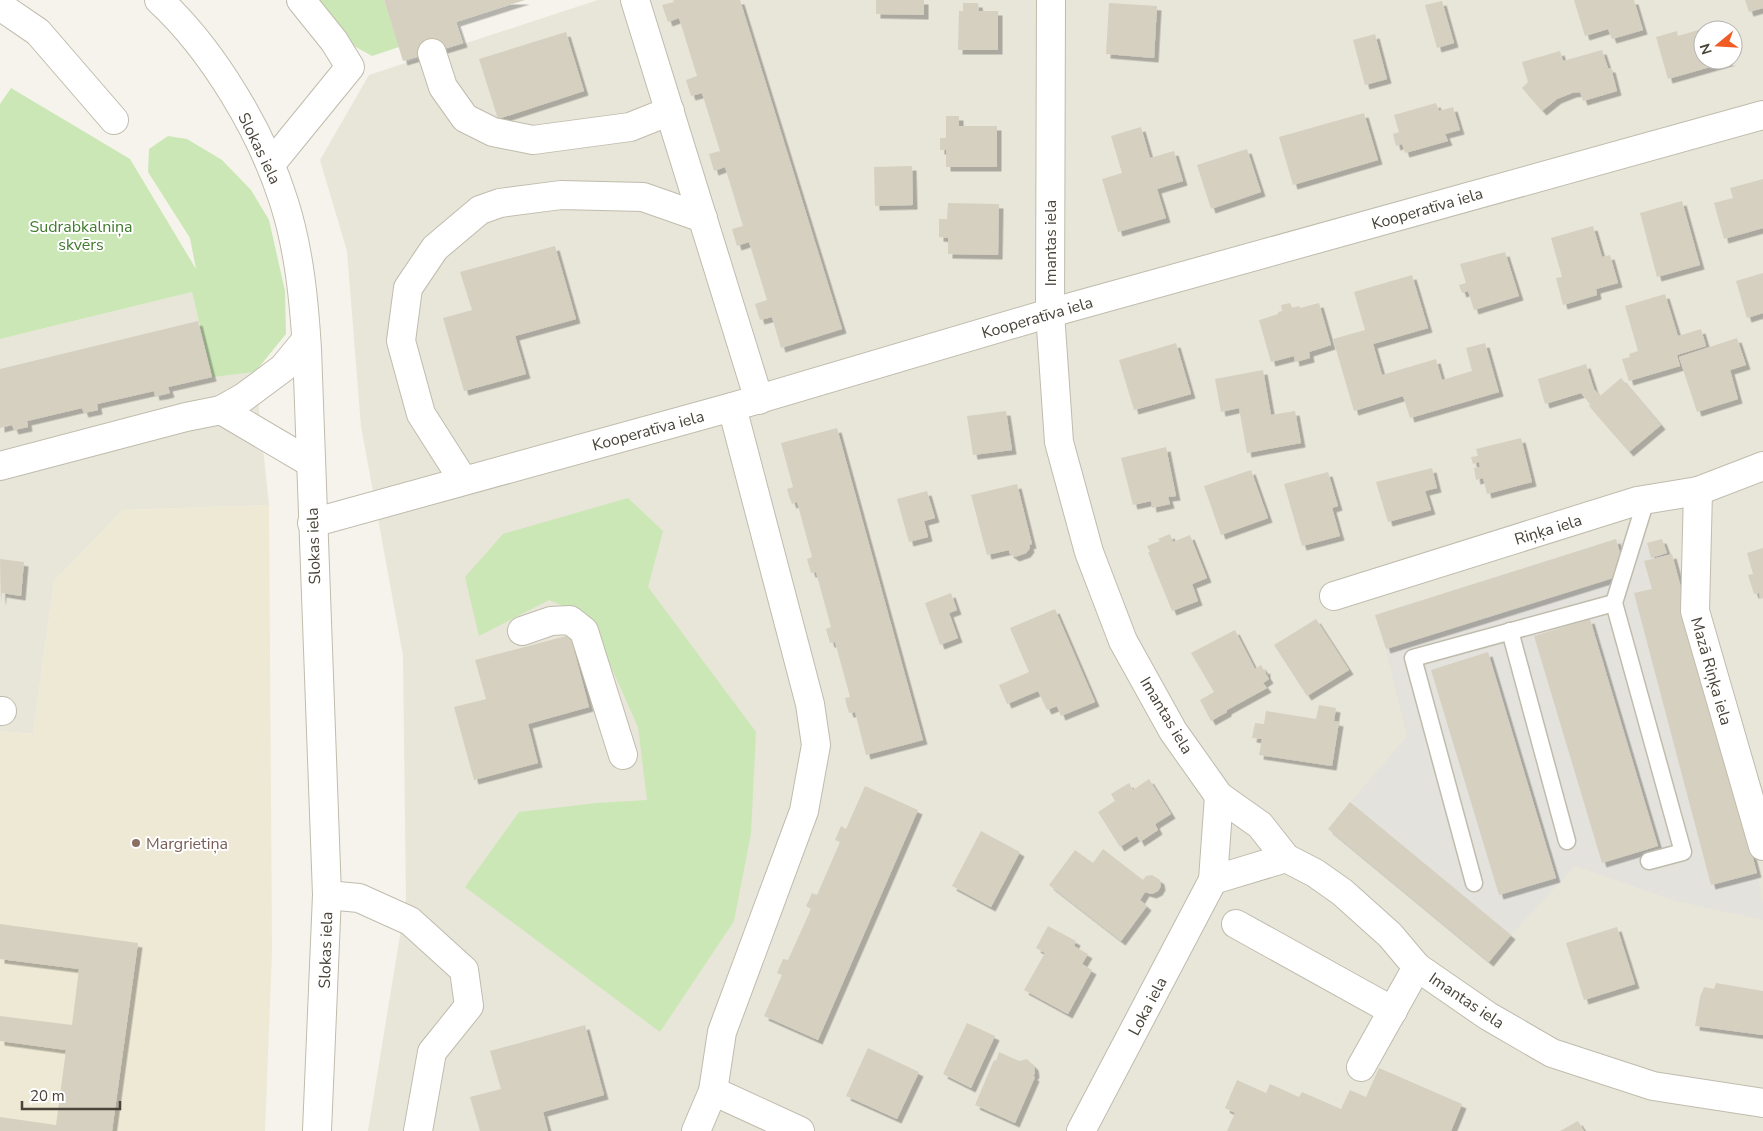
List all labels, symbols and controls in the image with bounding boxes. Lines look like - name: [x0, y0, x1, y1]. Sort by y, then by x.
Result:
- north arrow: [1693, 20, 1743, 70]
- text: N: [1695, 41, 1717, 57]
- street label: Slokas iela: [232, 109, 286, 188]
- street label: Kooperatīva iela: [1369, 183, 1486, 235]
- street label: Imantas iela: [1040, 200, 1062, 286]
- park label: Sudrabkalniņa skvērs: [29, 216, 133, 256]
- street label: Kooperatīva iela: [979, 292, 1096, 344]
- street label: Kooperatīva iela: [590, 405, 707, 456]
- street label: Slokas iela: [302, 507, 326, 585]
- street label: Riņķa iela: [1512, 509, 1585, 551]
- street label: Mazā Riņķa iela: [1685, 615, 1737, 728]
- street label: Imantas iela: [1134, 673, 1198, 758]
- place label: Margrietiņa: [146, 833, 228, 855]
- marker: Margrietiņa: [130, 837, 142, 849]
- street label: Slokas iela: [314, 911, 338, 989]
- street label: Imantas iela: [1424, 967, 1509, 1034]
- street label: Loka iela: [1123, 973, 1172, 1040]
- scale bar: [22, 1078, 120, 1110]
- text: 20 m: [30, 1086, 65, 1106]

